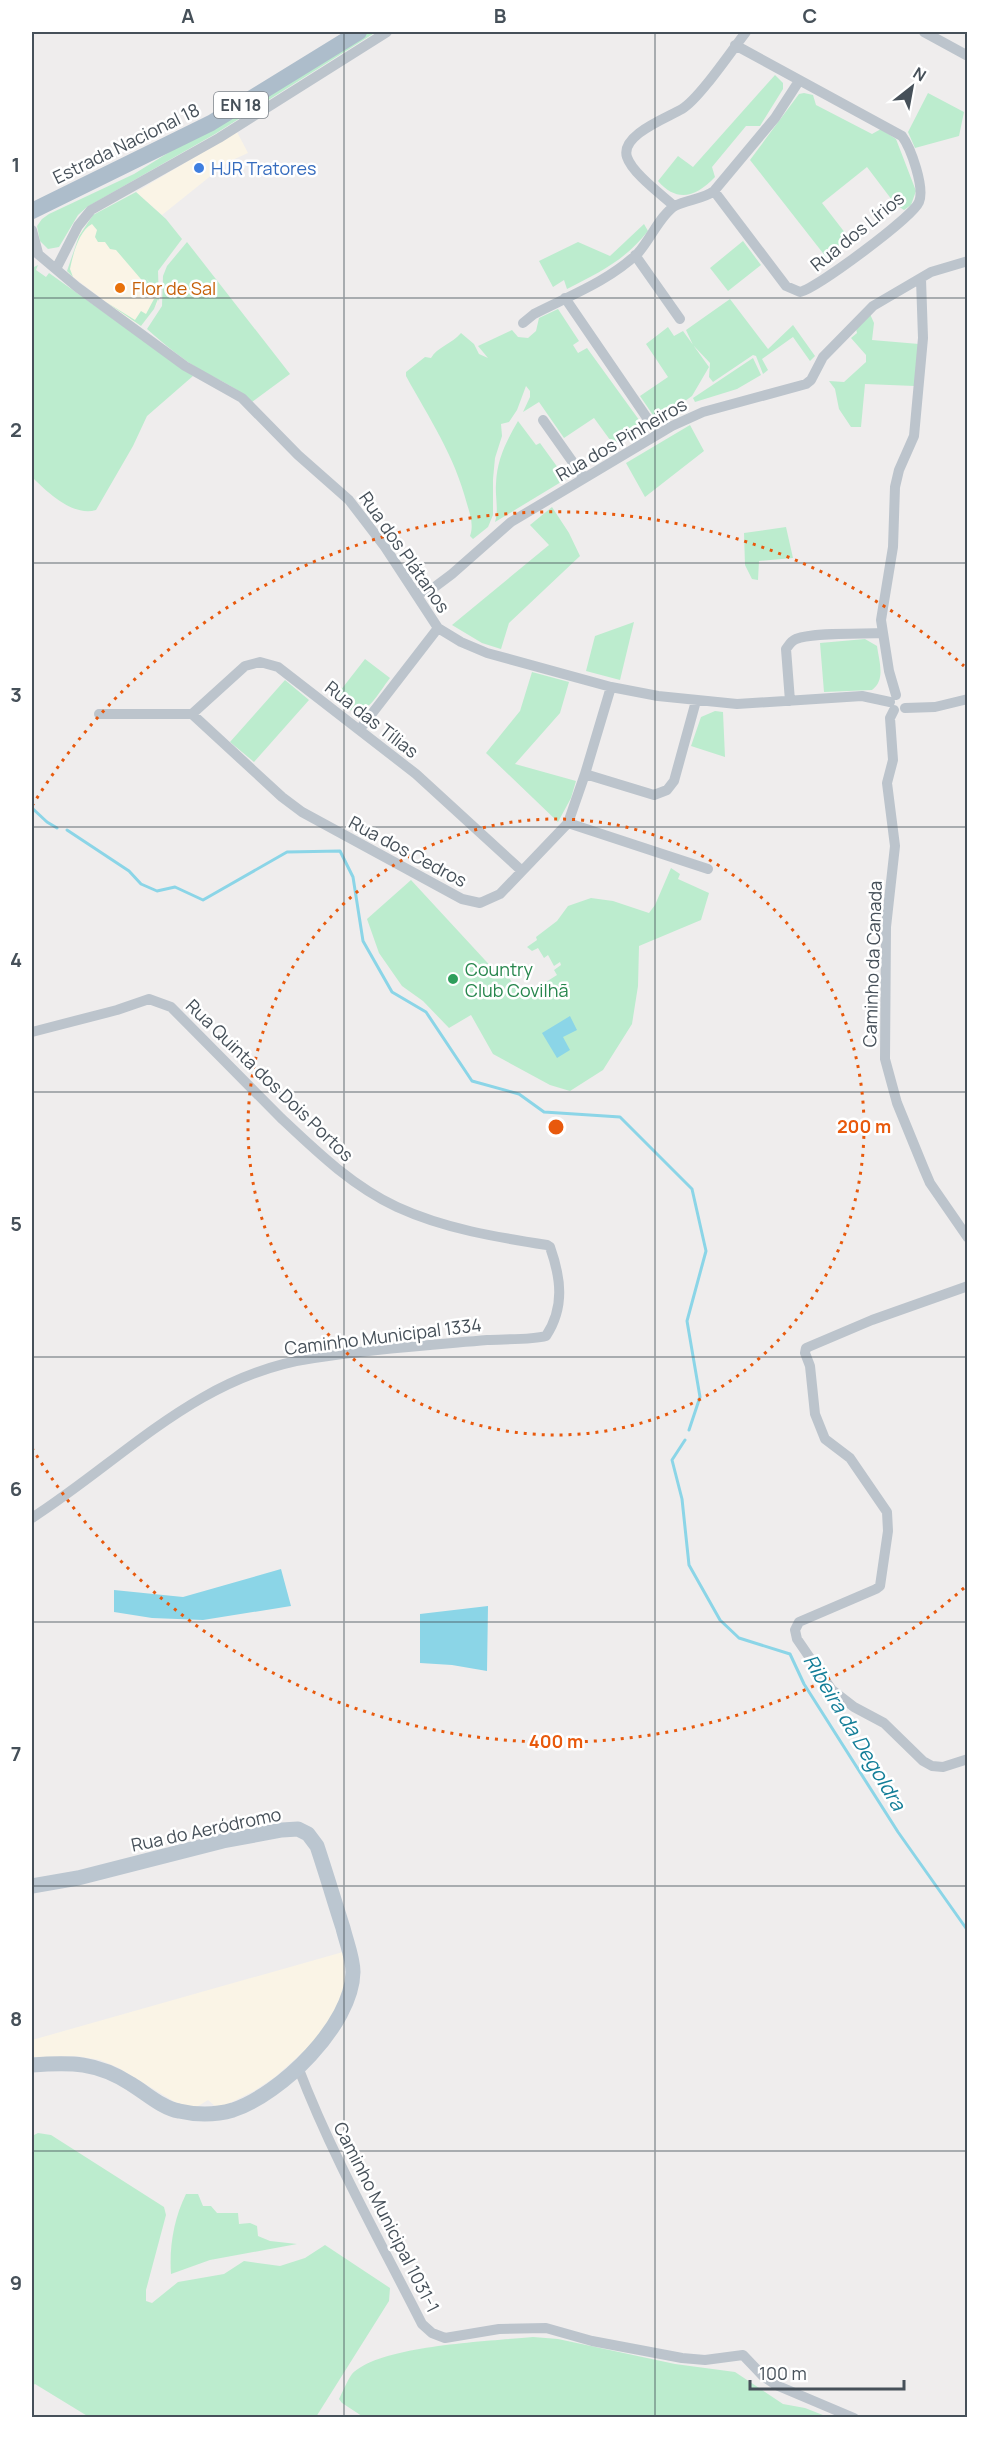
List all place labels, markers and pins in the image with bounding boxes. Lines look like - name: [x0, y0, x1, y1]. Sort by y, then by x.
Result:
- place label: HJR Tratores: [211, 156, 316, 180]
- marker: HJR Tratores: [192, 161, 206, 175]
- place label: Flor de Sal: [132, 276, 216, 300]
- marker: Flor de Sal: [113, 281, 127, 295]
- place label: Country Club Covilhã: [465, 957, 568, 1002]
- marker: Country Club Covilhã: [446, 972, 460, 986]
- centre of rings: [546, 1117, 566, 1137]

